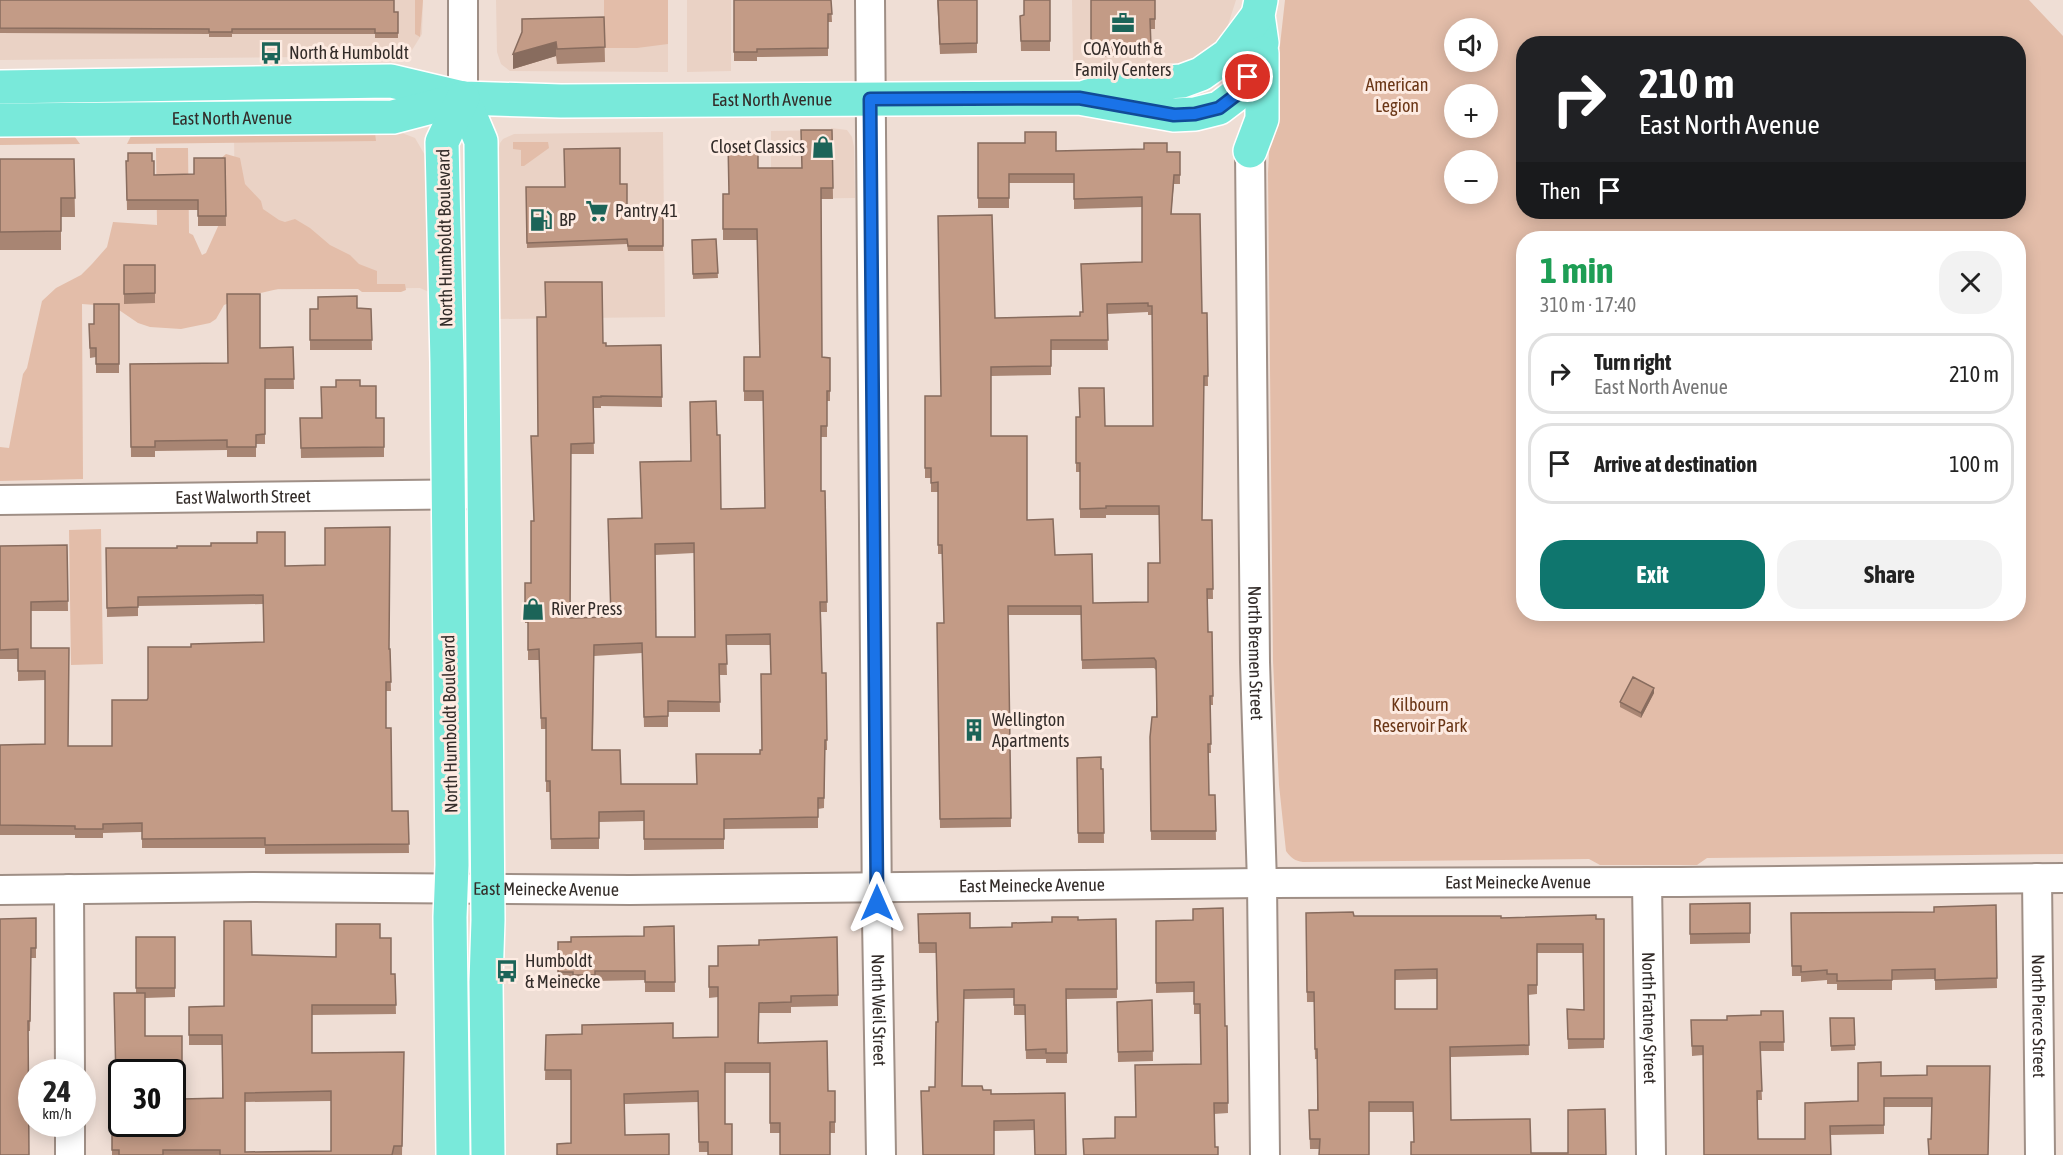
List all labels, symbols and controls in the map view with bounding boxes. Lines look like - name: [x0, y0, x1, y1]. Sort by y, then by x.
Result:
- office icon: COA Youth & Family Centers: [1110, 10, 1136, 36]
- map controls: [1444, 18, 1498, 204]
- button: sound: [1444, 18, 1498, 72]
- place label: COA Youth & Family Centers: [1075, 38, 1171, 80]
- bus stop icon: North & Humboldt: [258, 40, 284, 66]
- place label: North & Humboldt: [289, 42, 409, 63]
- pin: [1222, 51, 1273, 102]
- text: 210 m: [1639, 59, 1734, 107]
- icon: arrive: [1231, 60, 1264, 93]
- icon: right: [1540, 60, 1618, 138]
- park label: American Legion: [1365, 74, 1429, 116]
- button: +: [1444, 84, 1498, 138]
- street label: East North Avenue: [712, 88, 832, 110]
- street label: East North Avenue: [172, 107, 292, 129]
- text: East North Avenue: [1639, 109, 1820, 140]
- shop icon: Closet Classics: [810, 134, 836, 160]
- place label: Closet Classics: [711, 136, 805, 157]
- street label: North Humboldt Boulevard: [432, 149, 457, 327]
- button: −: [1444, 150, 1498, 204]
- icon: arrive: [1593, 174, 1626, 207]
- text: Then: [1540, 178, 1581, 204]
- supermarket icon: Pantry 41: [584, 198, 610, 224]
- place label: Pantry 41: [615, 200, 678, 221]
- fuel station icon: BP: [528, 207, 554, 233]
- place label: BP: [559, 209, 577, 230]
- text: 1 min: [1540, 249, 1614, 291]
- button: close: [1939, 251, 2002, 314]
- text: 310 m · 17:40: [1540, 293, 1636, 316]
- text: Turn right: [1594, 349, 1671, 375]
- icon: right: [1543, 357, 1576, 390]
- text: 210 m: [1949, 361, 1999, 387]
- text: East North Avenue: [1594, 375, 1728, 398]
- icon: arrive: [1543, 447, 1576, 480]
- text: Arrive at destination: [1594, 451, 1757, 477]
- text: 100 m: [1949, 451, 1999, 477]
- street label: East Walworth Street: [175, 485, 311, 508]
- button: Exit: [1540, 540, 1765, 609]
- button: Share: [1777, 540, 2002, 609]
- street label: North Bremen Street: [1244, 586, 1268, 721]
- shop icon: River Press: [520, 596, 546, 622]
- place label: River Press: [551, 598, 622, 619]
- street label: North Humboldt Boulevard: [437, 635, 462, 813]
- park label: Kilbourn Reservoir Park: [1373, 694, 1467, 736]
- place label: Wellington Apartments: [992, 709, 1069, 751]
- building icon: Wellington Apartments: [961, 717, 987, 743]
- position arrow: [845, 871, 909, 935]
- street label: East Meinecke Avenue: [1445, 871, 1591, 893]
- street label: East Meinecke Avenue: [959, 874, 1105, 896]
- street label: East Meinecke Avenue: [473, 878, 619, 900]
- place label: Humboldt & Meinecke: [525, 950, 600, 992]
- street label: North Fratney Street: [1638, 952, 1661, 1084]
- street label: North Weil Street: [868, 954, 890, 1066]
- street label: North Pierce Street: [2028, 954, 2050, 1078]
- bus stop icon: Humboldt & Meinecke: [494, 958, 520, 984]
- speed limit sign: 30: [108, 1059, 186, 1137]
- text: 24: [43, 1074, 71, 1108]
- text: km/h: [42, 1105, 72, 1122]

